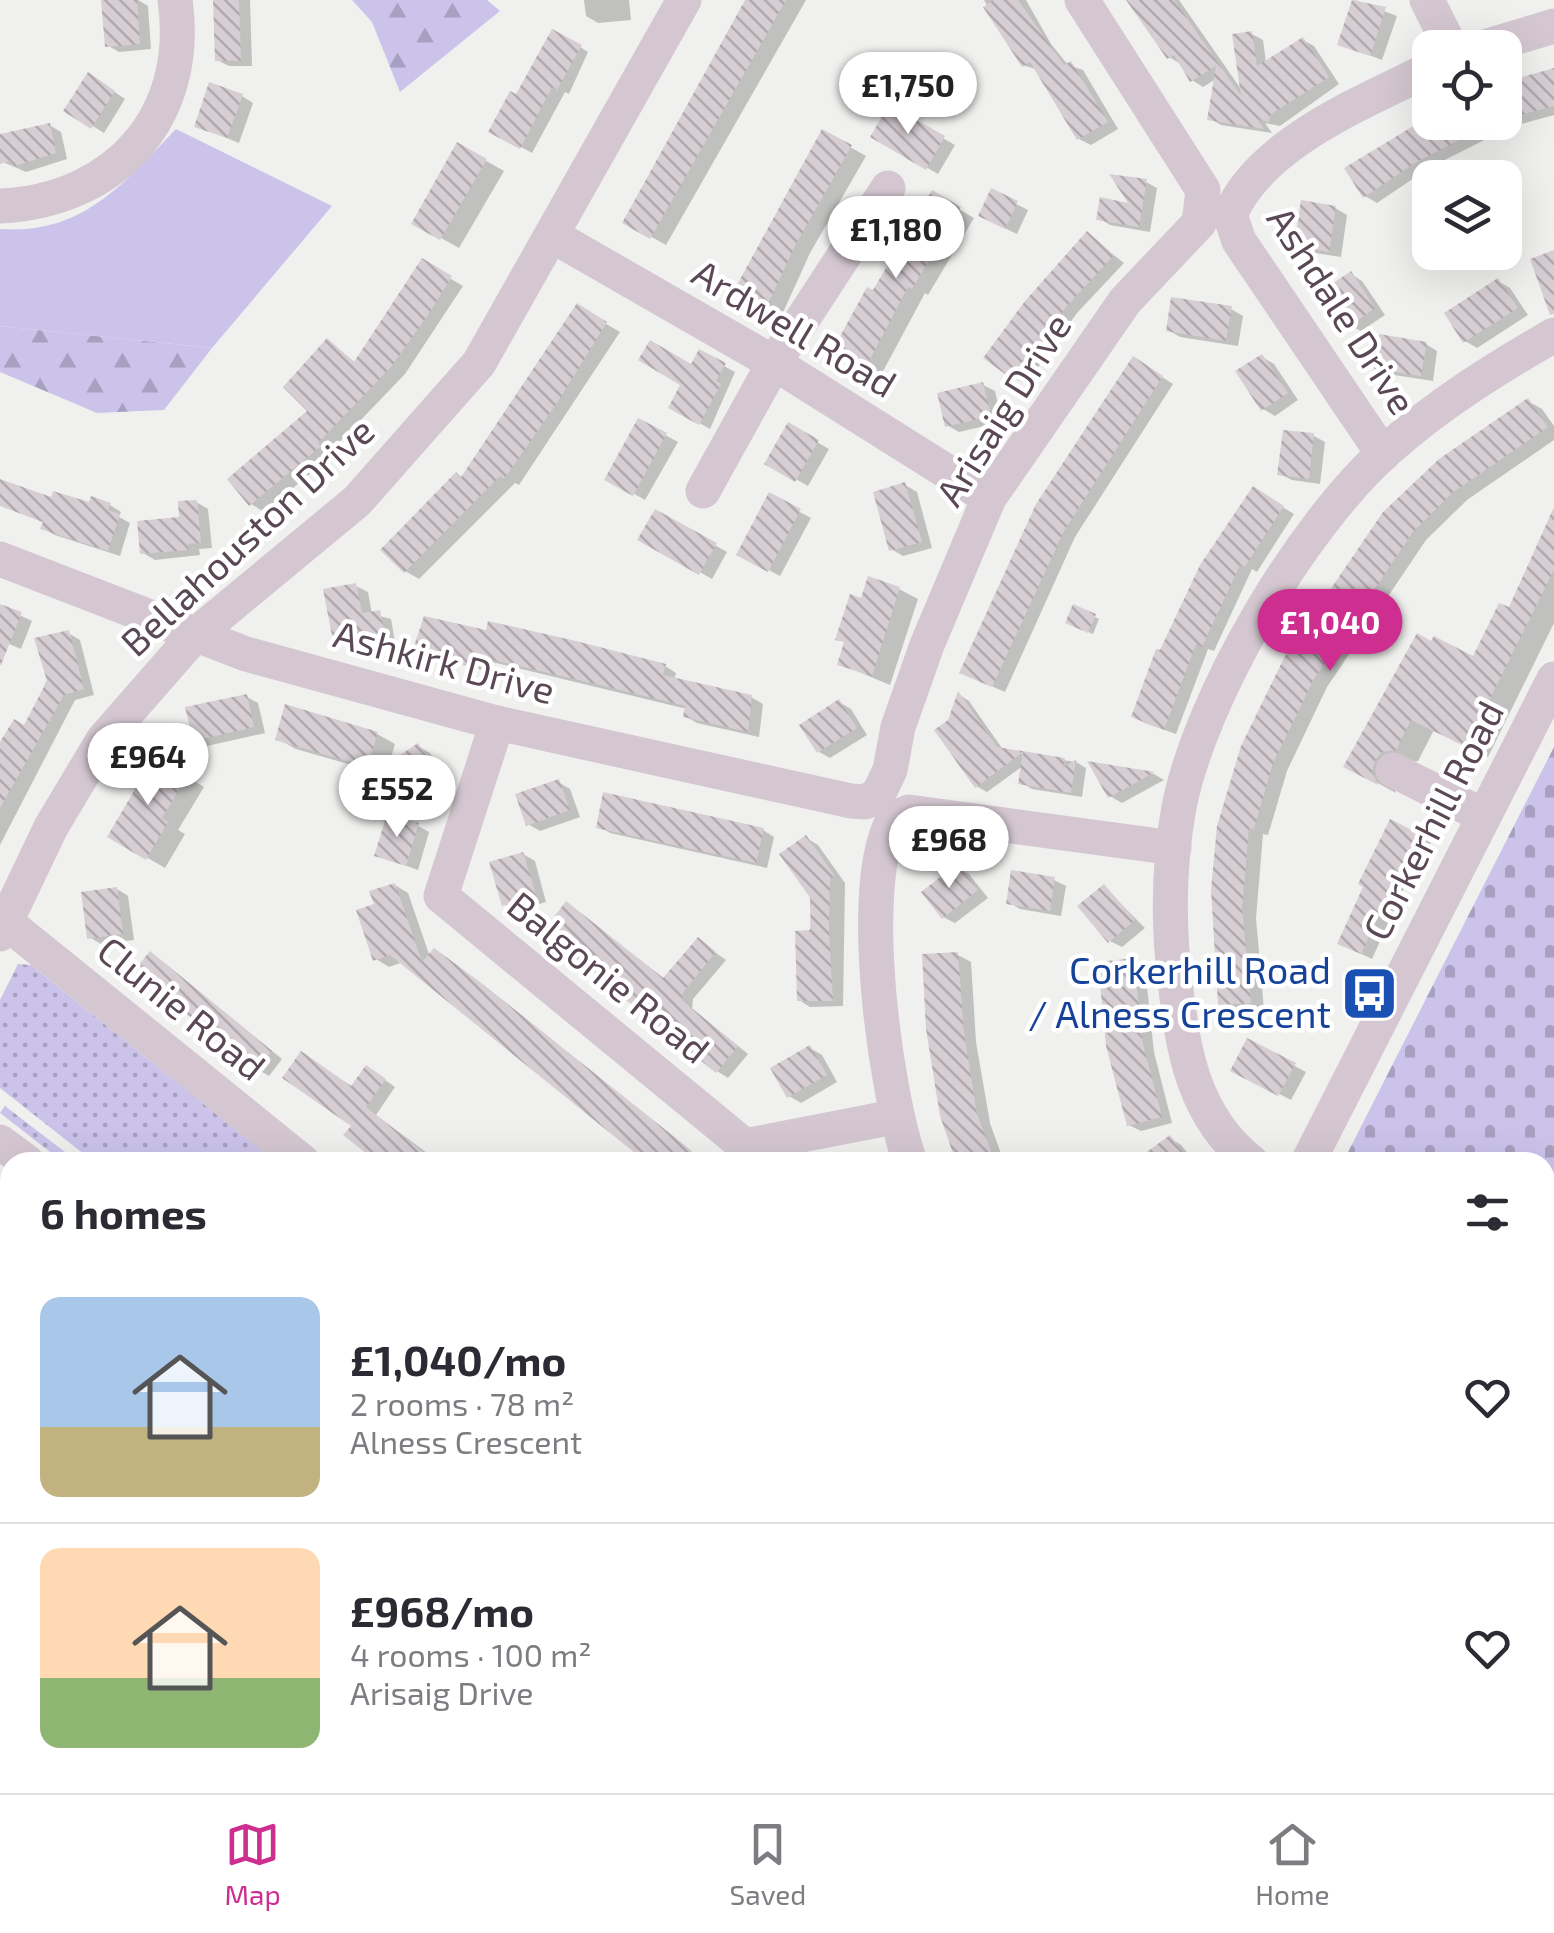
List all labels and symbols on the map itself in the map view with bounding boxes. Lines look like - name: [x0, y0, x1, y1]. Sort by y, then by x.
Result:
- pin: £1,750: [827, 52, 989, 137]
- pin: £1,180: [815, 196, 977, 281]
- street label: Ashdale Drive: [1259, 198, 1427, 422]
- street label: Ardwell Road: [685, 248, 905, 406]
- street label: Arisaig Drive: [925, 304, 1080, 513]
- street label: Bellahouston Drive: [111, 407, 383, 664]
- pin: £1,040: [1249, 589, 1411, 674]
- street label: Ashkirk Drive: [329, 610, 560, 713]
- street label: Corkerhill Road: [1352, 693, 1512, 947]
- pin: £964: [89, 723, 207, 808]
- pin: £552: [338, 755, 456, 840]
- pin: £968: [890, 806, 1008, 891]
- street label: Balgonie Road: [499, 881, 719, 1072]
- street label: Clunie Road: [89, 926, 275, 1089]
- place label: Corkerhill Road / Alness Crescent: [1028, 946, 1331, 1036]
- bus stop icon: Corkerhill Road / Alness Crescent: [1340, 963, 1400, 1023]

